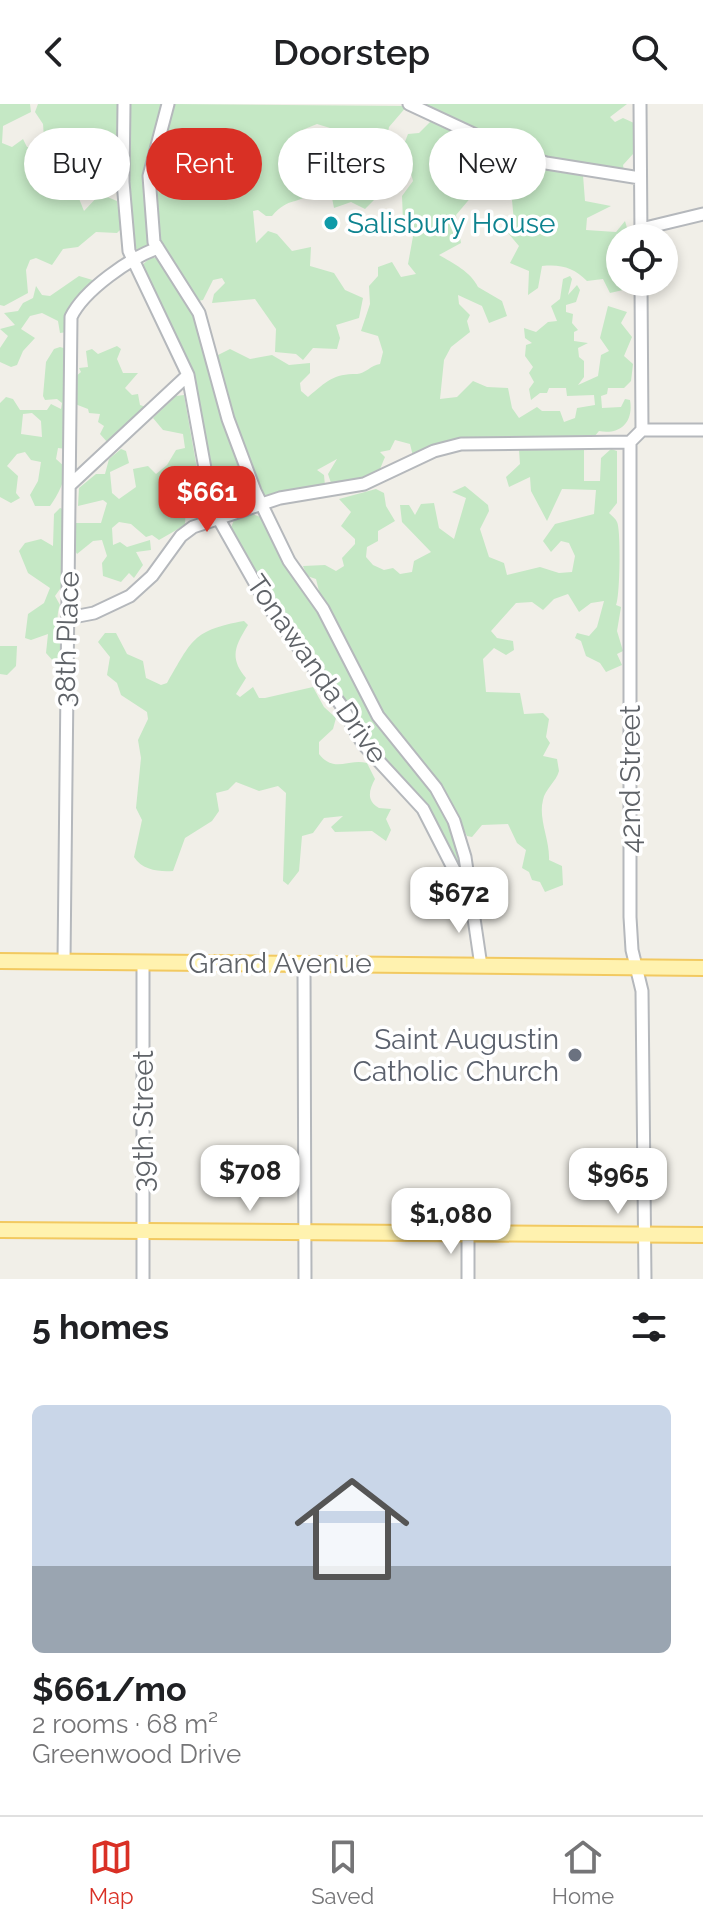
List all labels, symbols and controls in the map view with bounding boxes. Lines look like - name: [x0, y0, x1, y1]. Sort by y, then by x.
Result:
- icon: back: [32, 30, 76, 74]
- icon: search: [627, 30, 671, 74]
- text: Doorstep: [273, 31, 430, 73]
- chip: Buy: [24, 128, 130, 200]
- chip: Rent: [146, 128, 262, 200]
- chip: Filters: [278, 128, 413, 200]
- chip: New: [429, 128, 546, 200]
- place label: Salisbury House: [347, 207, 555, 240]
- marker: Salisbury House: [322, 214, 340, 232]
- map controls: [606, 224, 678, 296]
- button: locate: [606, 224, 678, 296]
- pin: $661: [160, 466, 254, 534]
- text: $661: [177, 477, 237, 507]
- street label: Tonawanda Drive: [240, 568, 394, 770]
- street label: 38th Place: [48, 570, 86, 708]
- street label: 42nd Street: [614, 704, 647, 853]
- pin: $672: [412, 867, 506, 935]
- text: $672: [428, 878, 490, 908]
- street label: Grand Avenue: [188, 947, 372, 980]
- place label: Saint Augustin Catholic Church: [353, 1023, 559, 1088]
- marker: Saint Augustin Catholic Church: [566, 1046, 584, 1064]
- street label: 39th Street: [127, 1049, 160, 1192]
- pin: $708: [203, 1145, 297, 1213]
- pin: $965: [571, 1148, 665, 1216]
- text: $708: [219, 1156, 281, 1186]
- text: $965: [587, 1159, 649, 1189]
- pin: $1,080: [386, 1188, 516, 1256]
- text: $1,080: [410, 1199, 493, 1229]
- icon: filters: [627, 1305, 671, 1349]
- text: 5 homes: [32, 1307, 169, 1347]
- icon: home: [280, 1457, 424, 1601]
- text: $661/mo: [32, 1669, 187, 1709]
- text: 2 rooms · 68 m²: [32, 1709, 218, 1739]
- text: Greenwood Drive: [32, 1739, 241, 1769]
- tab: Map: [89, 1835, 134, 1909]
- tab: Saved: [311, 1835, 374, 1909]
- tab: Home: [552, 1835, 614, 1909]

